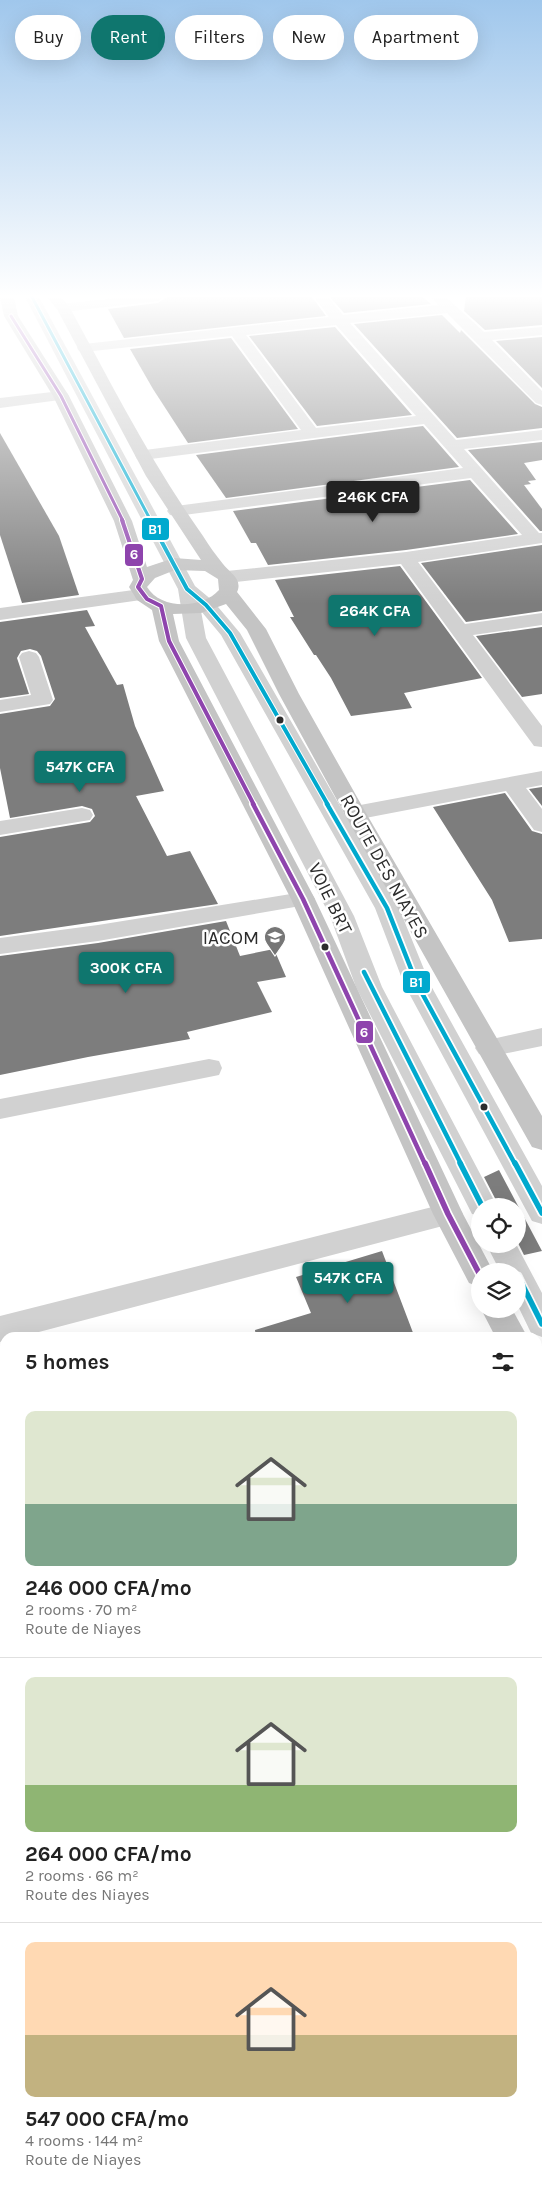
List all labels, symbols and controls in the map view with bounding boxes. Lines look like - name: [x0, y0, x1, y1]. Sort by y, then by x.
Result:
- chip: Buy: [15, 15, 81, 60]
- chip: Rent: [91, 15, 165, 60]
- chip: Filters: [175, 15, 263, 60]
- chip: New: [273, 15, 344, 60]
- chip: Apartment: [354, 15, 478, 60]
- pin: 246K CFA: [321, 480, 425, 523]
- text: 246K CFA: [337, 487, 409, 506]
- line badge: B1: [141, 517, 170, 541]
- text: B1: [148, 521, 162, 538]
- line badge: 6: [124, 543, 144, 567]
- text: 6: [130, 546, 138, 563]
- pin: 264K CFA: [323, 594, 427, 637]
- text: 264K CFA: [339, 601, 411, 620]
- unlabelled marker: [275, 715, 285, 725]
- pin: 547K CFA: [28, 750, 132, 793]
- text: 547K CFA: [45, 757, 115, 776]
- street label: ROUTE DES NIAYES: [335, 790, 433, 942]
- street label: VOIE BRT: [303, 859, 357, 938]
- school or university icon: IACOM: [263, 925, 287, 956]
- place label: IACOM: [203, 927, 259, 949]
- unlabelled marker: [320, 942, 330, 952]
- pin: 300K CFA: [74, 952, 178, 994]
- text: 300K CFA: [90, 958, 162, 977]
- line badge: B1: [402, 970, 431, 994]
- text: B1: [409, 974, 423, 991]
- line badge: 6: [355, 1020, 374, 1044]
- text: 6: [360, 1024, 368, 1041]
- unlabelled marker: [479, 1102, 489, 1112]
- map controls: [471, 1198, 526, 1318]
- button: locate: [471, 1198, 526, 1253]
- pin: 547K CFA: [296, 1262, 400, 1304]
- button: layers: [471, 1263, 526, 1318]
- text: 547K CFA: [313, 1268, 383, 1287]
- icon: filters: [489, 1348, 517, 1376]
- text: 5 homes: [25, 1350, 110, 1374]
- icon: home: [226, 1444, 316, 1534]
- text: 246 000 CFA/mo: [25, 1576, 192, 1600]
- text: 2 rooms · 70 m²: [25, 1600, 137, 1619]
- text: Route de Niayes: [25, 1619, 141, 1638]
- icon: home: [226, 1709, 316, 1799]
- text: 264 000 CFA/mo: [25, 1842, 192, 1866]
- text: 2 rooms · 66 m²: [25, 1866, 139, 1885]
- text: Route des Niayes: [25, 1885, 150, 1904]
- icon: home: [226, 1974, 316, 2064]
- text: 547 000 CFA/mo: [25, 2107, 189, 2131]
- text: 4 rooms · 144 m²: [25, 2131, 143, 2150]
- text: Route de Niayes: [25, 2150, 141, 2169]

